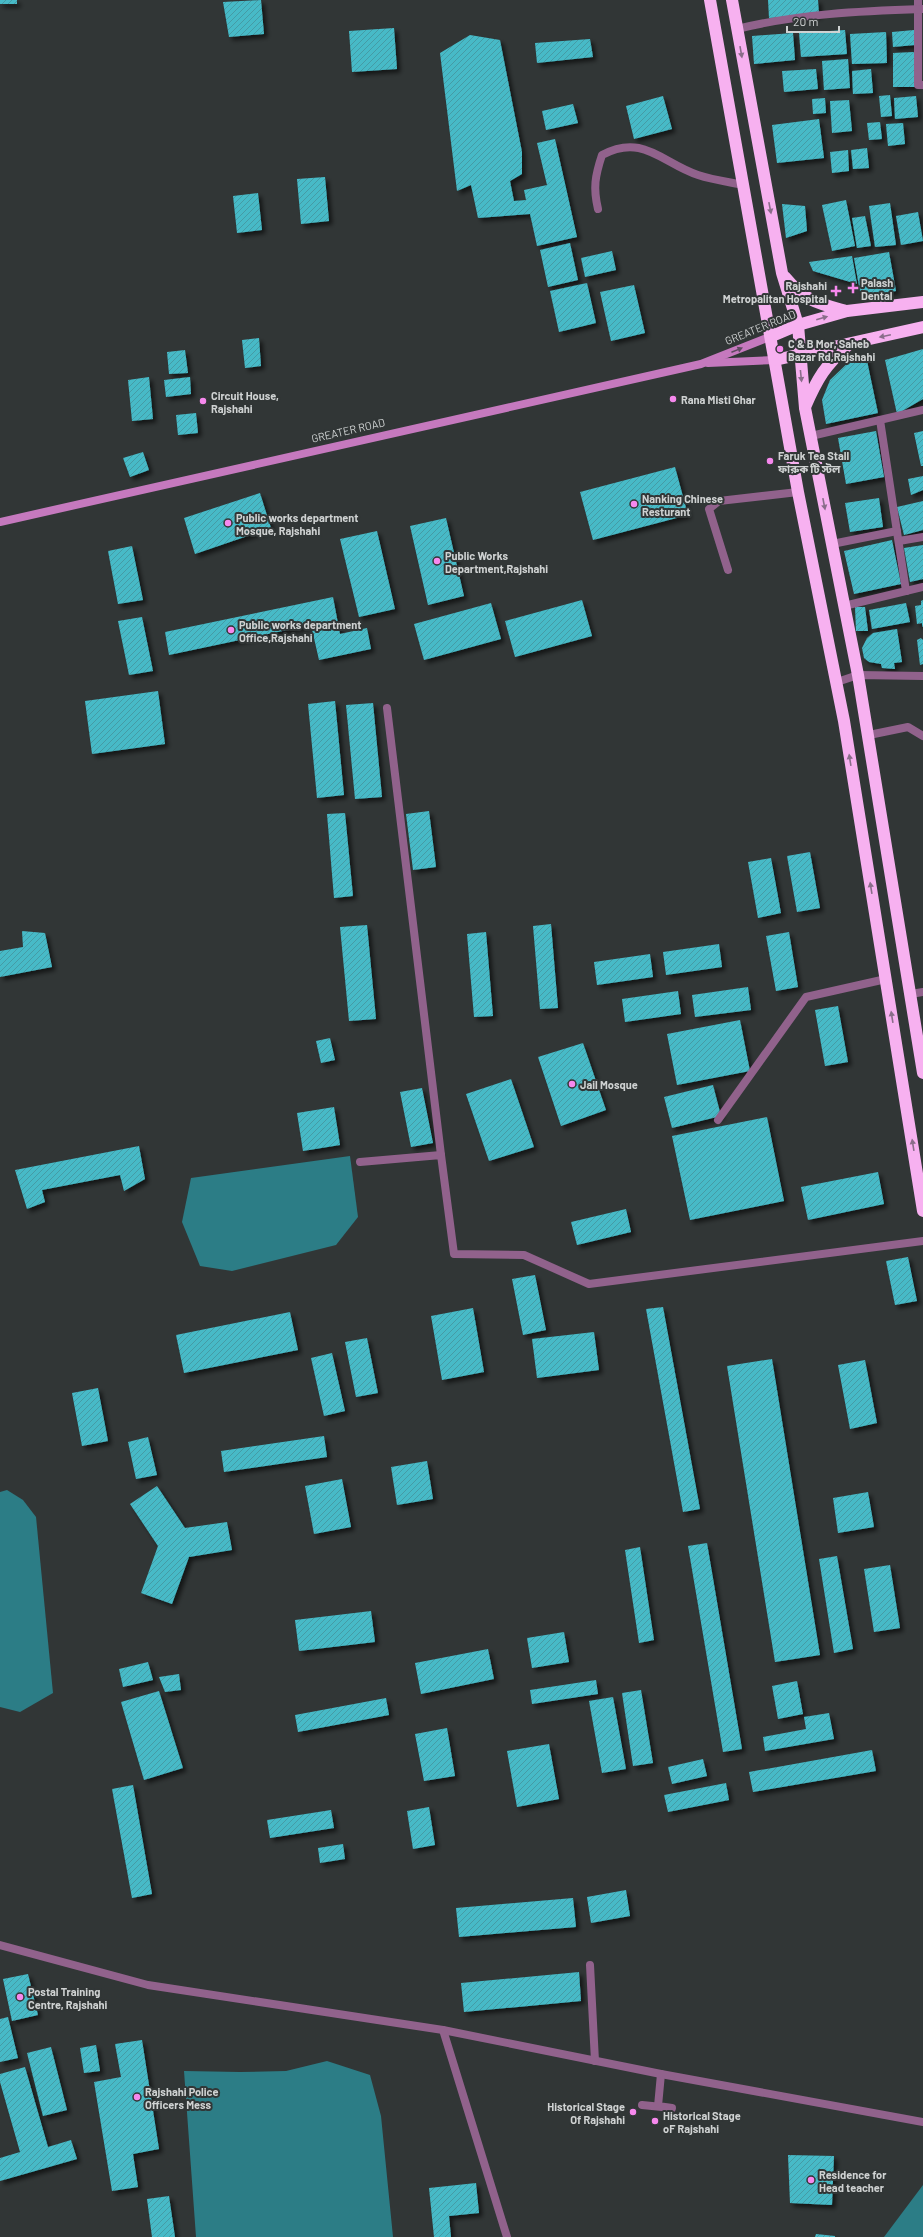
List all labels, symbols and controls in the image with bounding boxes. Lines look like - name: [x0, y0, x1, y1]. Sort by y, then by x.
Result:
- scale bar: [787, 8, 839, 34]
- text: 20 m: [793, 14, 819, 28]
- one-way arrow: [739, 46, 745, 58]
- one-way arrow: [767, 201, 773, 214]
- place label: Palash Dental: [861, 276, 893, 302]
- place label: Rajshahi Metropalitan Hospital: [723, 279, 827, 305]
- marker: Palash Dental: [848, 283, 858, 293]
- marker: Rajshahi Metropalitan Hospital: [830, 285, 842, 297]
- street label: GREATER ROAD: [723, 307, 797, 347]
- one-way arrow: [816, 315, 828, 321]
- one-way arrow: [879, 333, 891, 339]
- place label: C & B Mor, Saheb Bazar Rd,Rajshahi: [788, 337, 875, 363]
- marker: C & B Mor, Saheb Bazar Rd,Rajshahi: [775, 344, 785, 354]
- one-way arrow: [731, 346, 743, 352]
- one-way arrow: [798, 370, 805, 382]
- place label: Circuit House, Rajshahi: [211, 389, 279, 415]
- place label: Rana Misti Ghar: [681, 393, 757, 406]
- marker: Rana Misti Ghar: [668, 394, 678, 404]
- marker: Circuit House, Rajshahi: [198, 396, 208, 406]
- street label: GREATER ROAD: [310, 415, 386, 445]
- place label: Faruk Tea Stall ফারুক টি স্টল: [777, 449, 849, 475]
- marker: Faruk Tea Stall ফারুক টি স্টল: [765, 456, 775, 466]
- place label: Nanking Chinese Resturant: [642, 492, 723, 518]
- one-way arrow: [822, 498, 828, 510]
- marker: Nanking Chinese Resturant: [629, 499, 639, 509]
- place label: Public works department Mosque, Rajshahi: [236, 511, 359, 537]
- marker: Public works department Mosque, Rajshahi: [223, 518, 233, 528]
- place label: Public Works Department,Rajshahi: [445, 549, 548, 575]
- marker: Public Works Department,Rajshahi: [432, 556, 442, 566]
- place label: Public works department Office,Rajshahi: [239, 618, 362, 644]
- marker: Public works department Office,Rajshahi: [226, 625, 236, 635]
- one-way arrow: [847, 754, 853, 766]
- one-way arrow: [868, 882, 874, 895]
- one-way arrow: [889, 1011, 895, 1023]
- place label: Jail Mosque: [580, 1078, 638, 1091]
- marker: Jail Mosque: [567, 1079, 577, 1089]
- one-way arrow: [910, 1139, 916, 1151]
- place label: Postal Training Centre, Rajshahi: [28, 1985, 108, 2011]
- marker: Postal Training Centre, Rajshahi: [15, 1992, 25, 2002]
- place label: Rajshahi Police Officers Mess: [145, 2085, 218, 2111]
- marker: Rajshahi Police Officers Mess: [132, 2092, 142, 2102]
- place label: Historical Stage Of Rajshahi: [547, 2100, 625, 2126]
- marker: Historical Stage Of Rajshahi: [628, 2107, 638, 2117]
- place label: Historical Stage oF Rajshahi: [663, 2109, 741, 2135]
- marker: Historical Stage oF Rajshahi: [650, 2116, 660, 2126]
- place label: Residence for Head teacher: [819, 2168, 887, 2194]
- marker: Residence for Head teacher: [806, 2175, 816, 2185]

